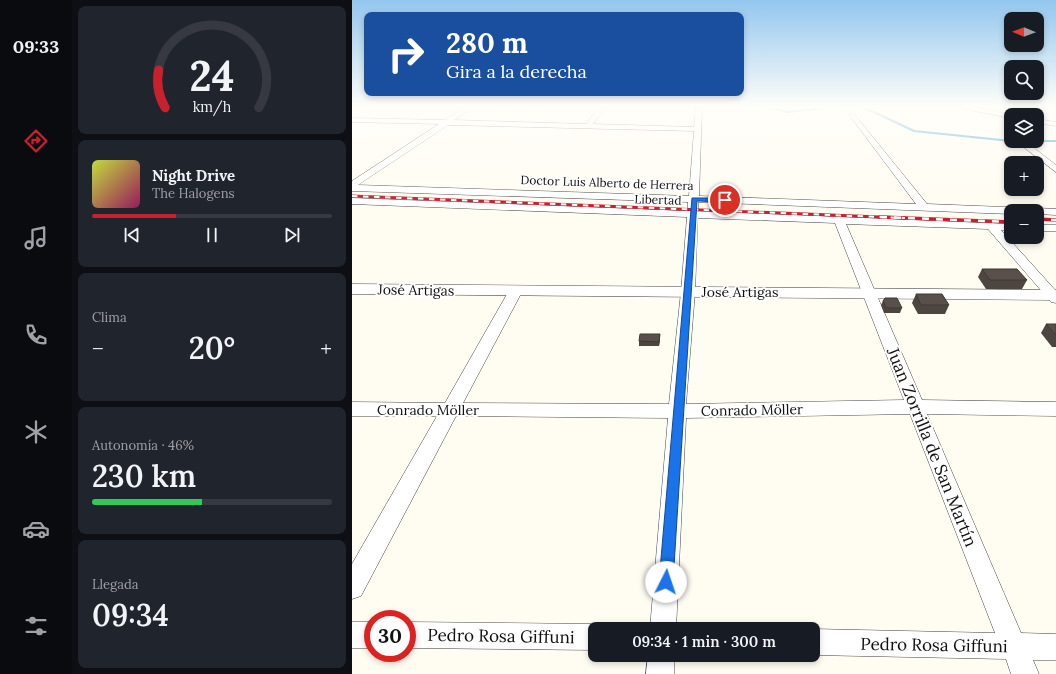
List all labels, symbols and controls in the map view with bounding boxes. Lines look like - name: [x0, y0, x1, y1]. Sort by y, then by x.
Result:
- north arrow: [1004, 12, 1044, 52]
- map controls: [1004, 12, 1044, 244]
- text: 280 m: [446, 25, 528, 61]
- icon: right: [380, 28, 432, 80]
- text: 09:33: [13, 35, 59, 58]
- text: 24: [190, 49, 234, 102]
- text: Gira a la derecha: [446, 60, 587, 83]
- button: search: [1004, 60, 1044, 100]
- text: km/h: [193, 97, 232, 116]
- button: layers: [1004, 108, 1044, 148]
- icon: directions: [22, 127, 50, 155]
- button: +: [1004, 156, 1044, 196]
- text: Night Drive: [152, 166, 235, 185]
- street label: Doctor Luis Alberto de Herrera: [520, 172, 694, 193]
- pin: [708, 183, 742, 217]
- text: The Halogens: [152, 185, 235, 202]
- icon: arrive: [714, 189, 736, 211]
- street label: Libertad: [634, 191, 682, 208]
- button: −: [1004, 204, 1044, 244]
- icon: music: [22, 224, 50, 252]
- icon: previous: [121, 224, 143, 246]
- icon: pause: [201, 224, 223, 246]
- icon: next: [281, 224, 303, 246]
- street label: José Artigas: [376, 280, 455, 300]
- street label: José Artigas: [701, 283, 778, 301]
- text: Clima: [92, 309, 127, 326]
- icon: phone: [22, 321, 50, 349]
- text: 20°: [189, 329, 235, 367]
- text: −: [92, 334, 104, 362]
- text: +: [320, 334, 332, 362]
- street label: Juan Zorrilla de San Martín: [882, 343, 982, 550]
- street label: Conrado Möller: [701, 400, 803, 420]
- street label: Conrado Möller: [377, 401, 479, 419]
- icon: climate: [22, 418, 50, 446]
- text: Autonomía · 46%: [92, 437, 194, 454]
- text: 230 km: [92, 457, 196, 495]
- icon: car: [22, 515, 50, 543]
- position arrow: [645, 561, 687, 603]
- text: Llegada: [92, 576, 138, 593]
- text: 09:34: [92, 596, 169, 634]
- speed limit sign: 30: [364, 610, 416, 662]
- icon: filters: [22, 612, 50, 640]
- street label: Pedro Rosa Giffuni: [427, 624, 575, 648]
- text: 09:34 · 1 min · 300 m: [632, 632, 776, 651]
- street label: Pedro Rosa Giffuni: [860, 633, 1008, 657]

